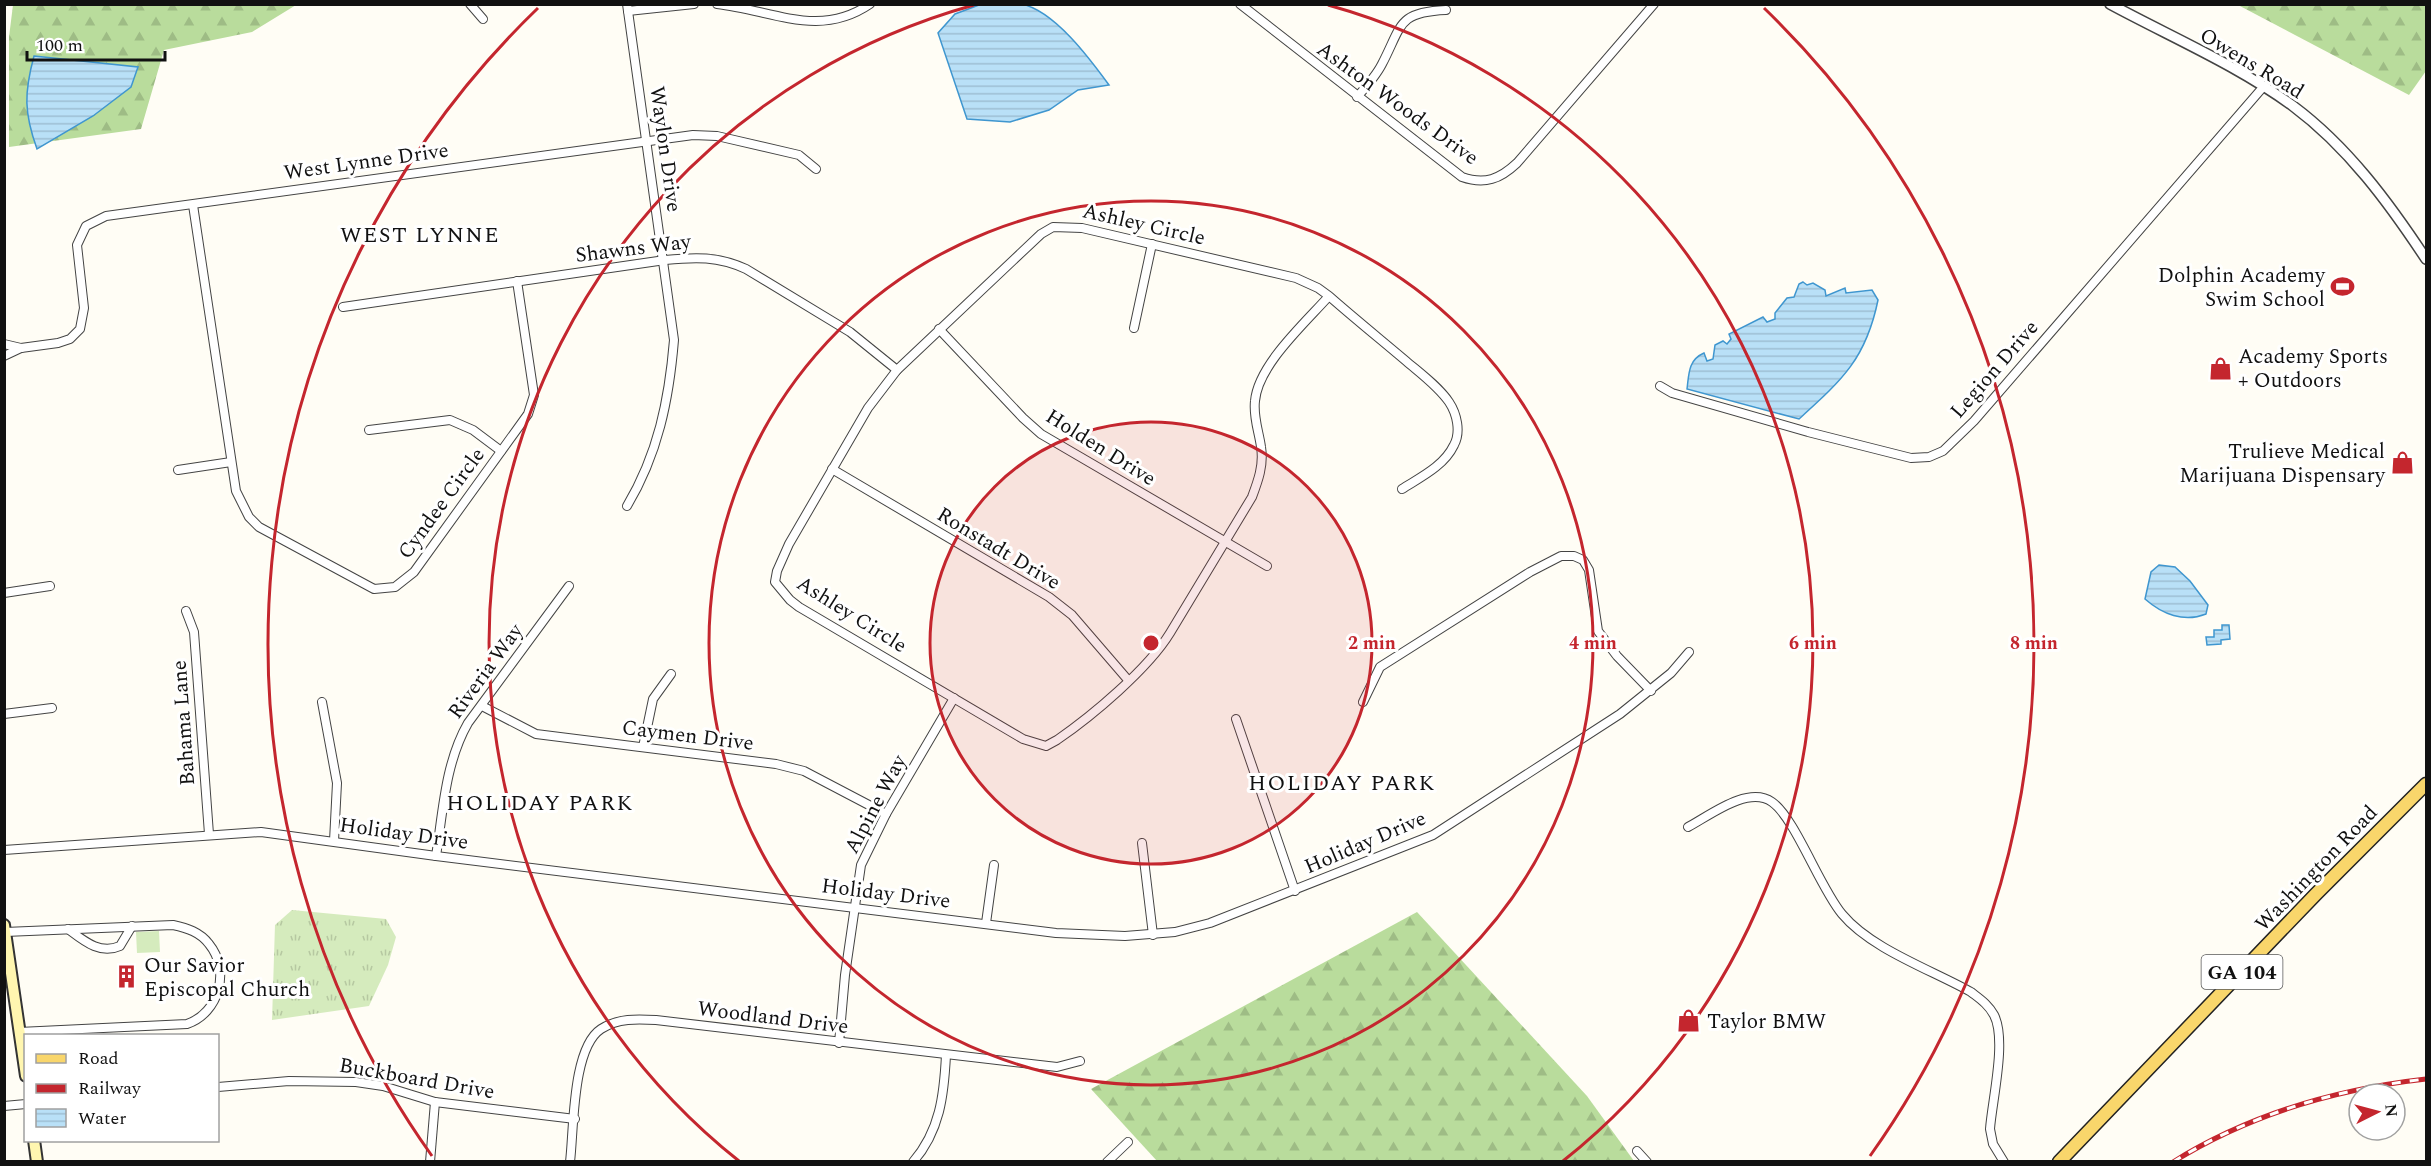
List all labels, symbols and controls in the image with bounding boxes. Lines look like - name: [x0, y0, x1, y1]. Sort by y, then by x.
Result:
- street label: Owens Road: [2193, 20, 2310, 108]
- scale bar: [27, 24, 165, 62]
- text: 100 m: [36, 32, 83, 59]
- street label: Ashton Woods Drive: [1310, 34, 1485, 174]
- street label: Waylon Drive: [640, 84, 690, 214]
- street label: West Lynne Drive: [282, 135, 451, 189]
- street label: Ashley Circle: [1079, 195, 1208, 255]
- district label: WEST LYNNE: [340, 219, 500, 252]
- street label: Shawns Way: [573, 226, 694, 272]
- place label: Dolphin Academy Swim School: [2158, 260, 2326, 316]
- sports icon: Dolphin Academy Swim School: [2330, 274, 2356, 300]
- street label: Legion Drive: [1943, 313, 2047, 426]
- place label: Academy Sports + Outdoors: [2238, 341, 2388, 397]
- shop icon: Academy Sports + Outdoors: [2207, 355, 2233, 381]
- street label: Holden Drive: [1039, 401, 1162, 495]
- place label: Trulieve Medical Marijuana Dispensary: [2179, 436, 2386, 492]
- street label: Cyndee Circle: [390, 441, 493, 566]
- shop icon: Trulieve Medical Marijuana Dispensary: [2390, 450, 2416, 476]
- street label: Ronstadt Drive: [930, 499, 1067, 599]
- street label: Ashley Circle: [790, 568, 913, 662]
- street label: Riveria Way: [440, 616, 532, 726]
- text: 2 min: [1348, 630, 1396, 657]
- text: 4 min: [1569, 630, 1617, 657]
- text: 6 min: [1789, 630, 1837, 657]
- text: 8 min: [2010, 630, 2058, 657]
- centre of rings: [1141, 633, 1161, 653]
- street label: Bahama Lane: [164, 659, 204, 787]
- street label: Caymen Drive: [620, 712, 756, 760]
- street label: Alpine Way: [836, 748, 916, 860]
- district label: HOLIDAY PARK: [1248, 767, 1436, 800]
- district label: HOLIDAY PARK: [446, 787, 634, 820]
- street label: Washington Road: [2248, 798, 2386, 939]
- street label: Holiday Drive: [1299, 803, 1431, 883]
- street label: Holiday Drive: [337, 809, 470, 859]
- street label: Holiday Drive: [820, 870, 952, 918]
- place label: Our Savior Episcopal Church: [144, 950, 310, 1006]
- road number: GA 104: [2202, 955, 2282, 989]
- building icon: Our Savior Episcopal Church: [113, 964, 139, 990]
- street label: Woodland Drive: [696, 993, 850, 1043]
- place label: Taylor BMW: [1707, 1006, 1827, 1038]
- shop icon: Taylor BMW: [1676, 1008, 1702, 1034]
- legend: [24, 1034, 219, 1142]
- text: Road: [78, 1045, 119, 1072]
- street label: Buckboard Drive: [337, 1050, 497, 1108]
- text: Railway: [78, 1075, 142, 1102]
- north arrow: [2347, 1082, 2407, 1142]
- text: N: [2378, 1103, 2404, 1118]
- text: Water: [78, 1105, 126, 1132]

